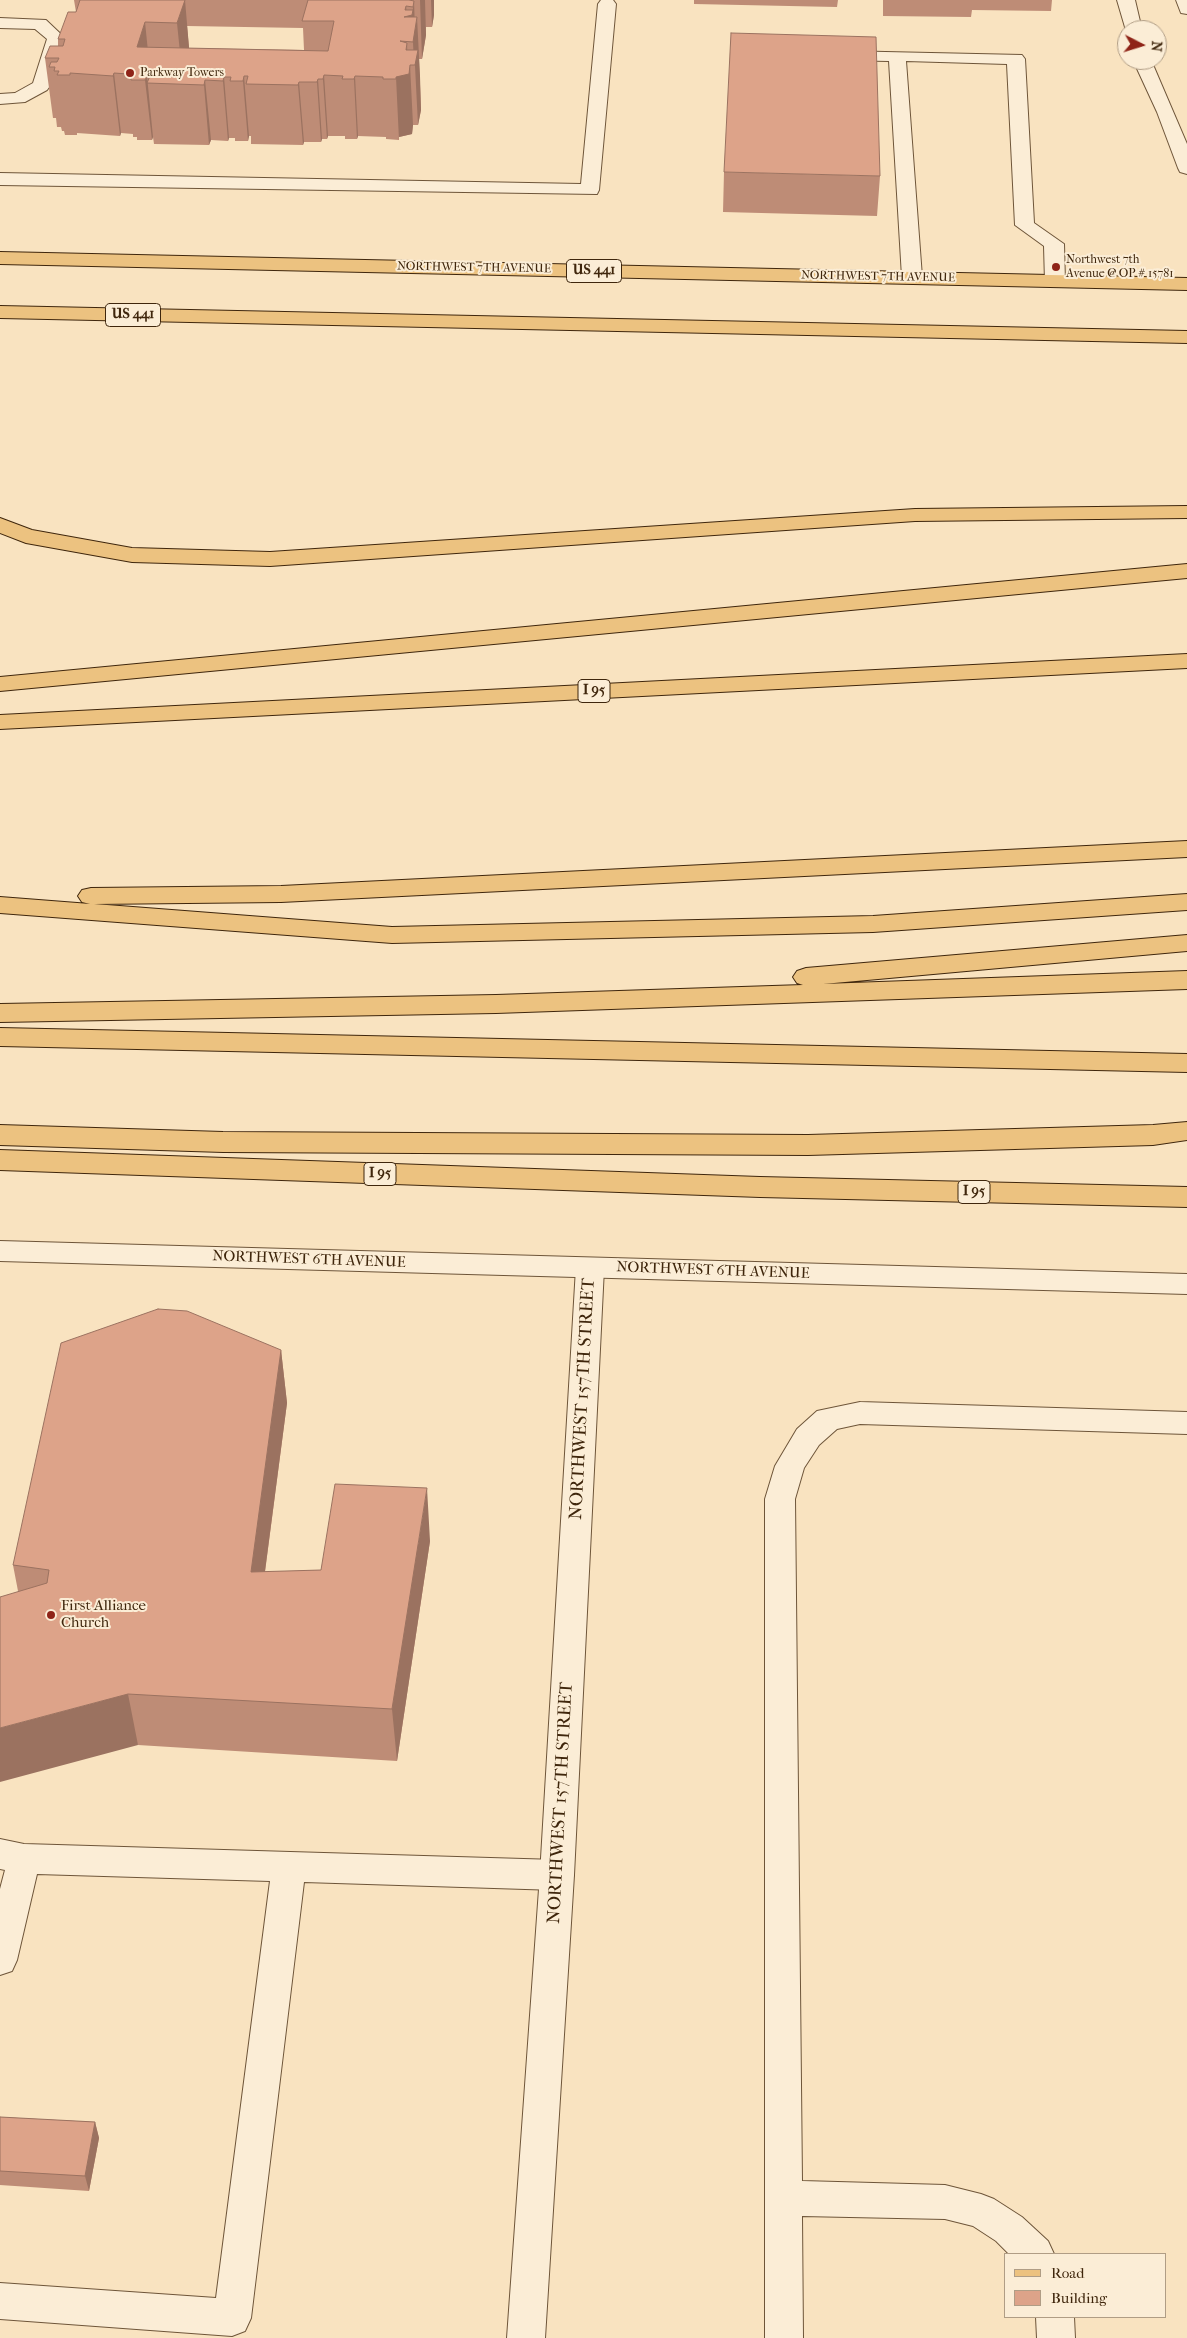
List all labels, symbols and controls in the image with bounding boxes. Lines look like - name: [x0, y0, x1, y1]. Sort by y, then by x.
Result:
- north arrow: [1117, 20, 1167, 70]
- text: N: [1148, 40, 1165, 52]
- place label: Parkway Towers: [140, 66, 224, 80]
- marker: Parkway Towers: [124, 67, 136, 79]
- place label: Northwest 7th Avenue @ OP # 15781: [1066, 253, 1174, 281]
- street label: NORTHWEST 7TH AVENUE: [397, 259, 551, 277]
- road number: US 441: [566, 260, 622, 282]
- marker: Northwest 7th Avenue @ OP # 15781: [1050, 261, 1062, 273]
- street label: NORTHWEST 7TH AVENUE: [801, 268, 955, 286]
- road number: US 441: [106, 304, 160, 326]
- road number: I 95: [578, 679, 610, 702]
- road number: I 95: [364, 1162, 396, 1186]
- road number: I 95: [958, 1180, 990, 1204]
- street label: NORTHWEST 6TH AVENUE: [212, 1248, 406, 1272]
- street label: NORTHWEST 6TH AVENUE: [616, 1259, 810, 1283]
- street label: NORTHWEST 157TH STREET: [566, 1278, 600, 1520]
- place label: First Alliance Church: [61, 1597, 146, 1632]
- marker: First Alliance Church: [45, 1609, 57, 1621]
- street label: NORTHWEST 157TH STREET: [544, 1682, 578, 1924]
- legend: [1004, 2253, 1167, 2318]
- text: Road: [1051, 2264, 1084, 2282]
- text: Building: [1051, 2289, 1107, 2307]

